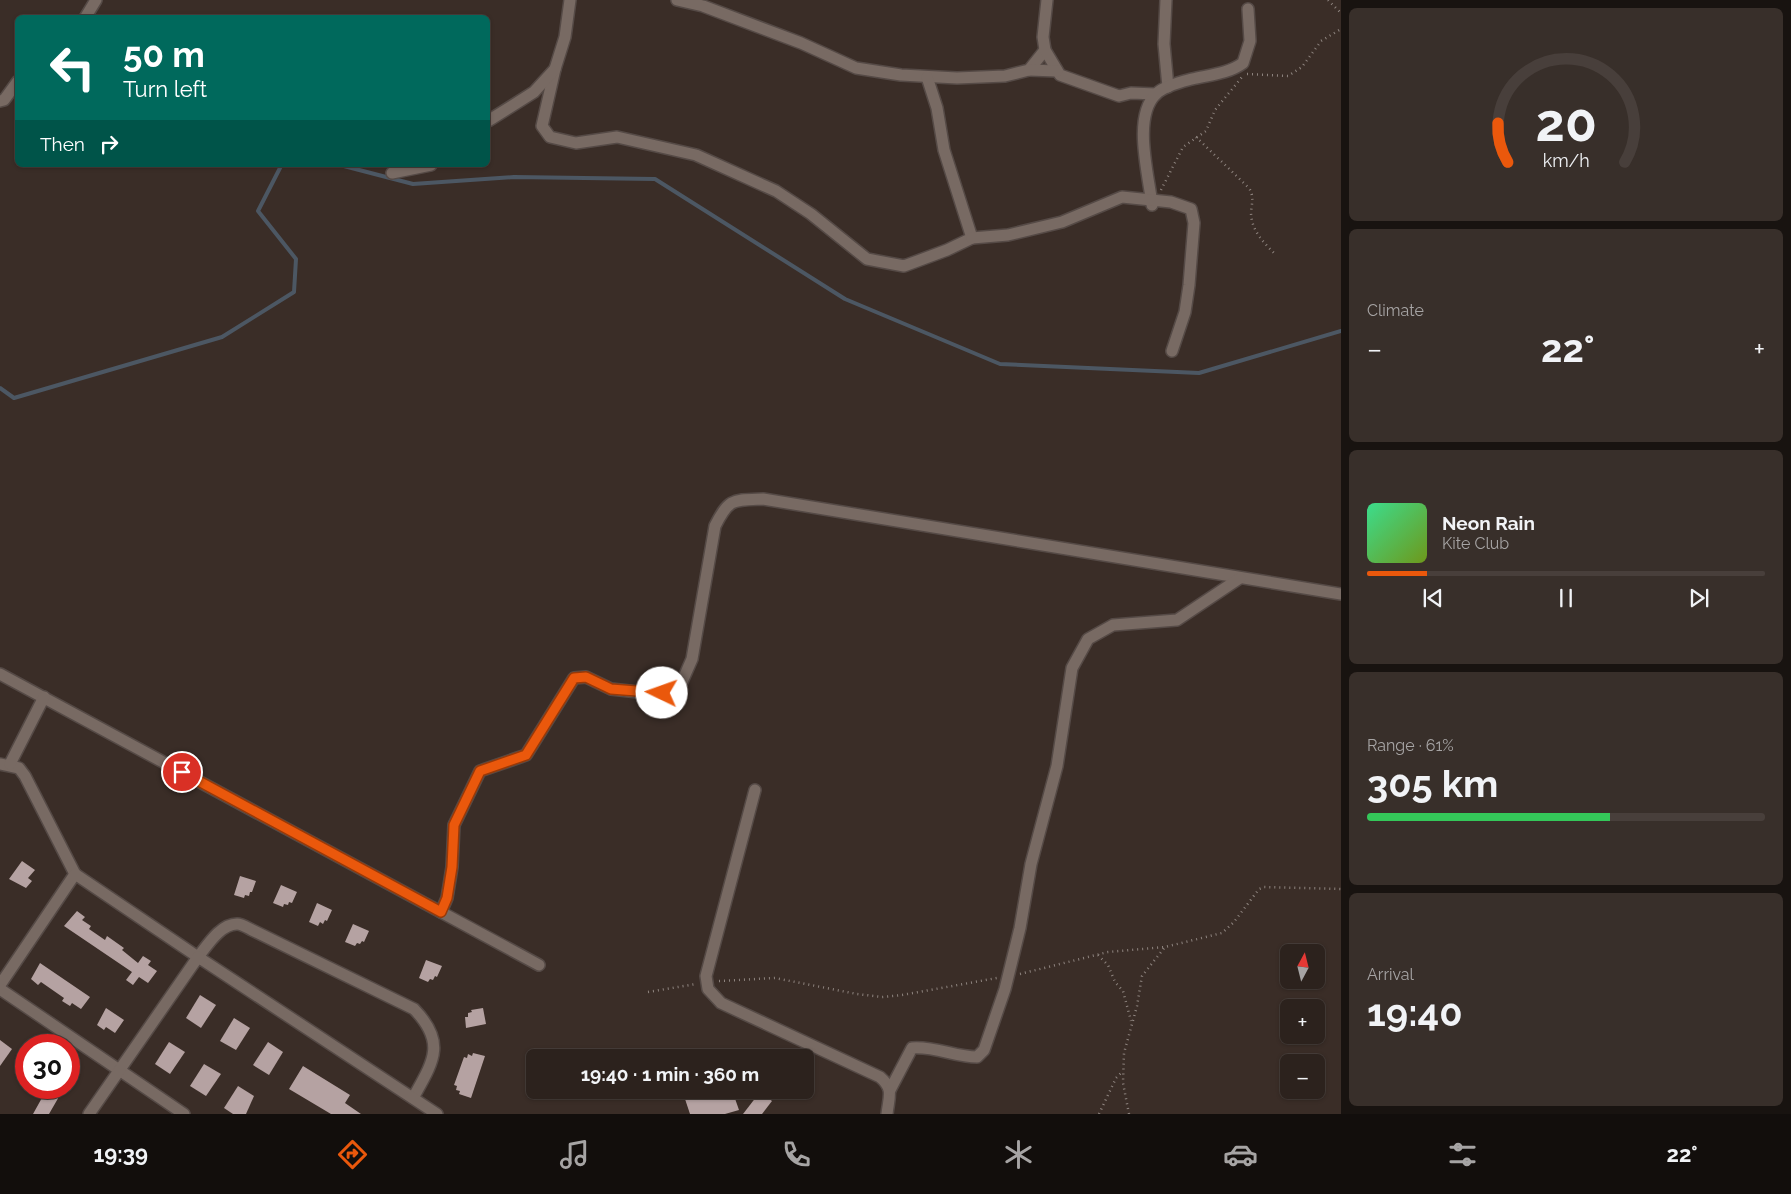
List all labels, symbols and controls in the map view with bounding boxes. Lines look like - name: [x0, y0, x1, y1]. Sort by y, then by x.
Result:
- text: 50 m: [123, 34, 205, 75]
- icon: left: [40, 35, 105, 100]
- text: Turn left: [123, 76, 207, 102]
- text: 20: [1535, 92, 1597, 153]
- icon: right: [95, 130, 123, 158]
- text: Then: [40, 133, 85, 155]
- text: km/h: [1542, 150, 1590, 171]
- text: Climate: [1367, 301, 1424, 320]
- text: 22°: [1541, 326, 1594, 371]
- text: −: [1367, 333, 1382, 366]
- text: +: [1753, 333, 1765, 366]
- text: Neon Rain: [1442, 512, 1535, 534]
- text: Kite Club: [1442, 534, 1509, 553]
- icon: previous: [1419, 584, 1447, 612]
- icon: pause: [1552, 584, 1580, 612]
- icon: next: [1685, 584, 1713, 612]
- position arrow: [635, 666, 687, 718]
- text: Range · 61%: [1367, 736, 1454, 755]
- pin: [161, 751, 203, 793]
- icon: arrive: [168, 758, 196, 786]
- text: 305 km: [1367, 761, 1498, 806]
- north arrow: [1280, 944, 1325, 989]
- map controls: [1280, 944, 1325, 1099]
- text: Arrival: [1367, 965, 1414, 984]
- text: 19:40: [1367, 990, 1463, 1035]
- button: +: [1280, 999, 1325, 1044]
- speed limit sign: 30: [15, 1034, 80, 1099]
- button: −: [1280, 1054, 1325, 1099]
- text: 19:40 · 1 min · 360 m: [581, 1063, 759, 1085]
- icon: directions: [335, 1137, 370, 1172]
- icon: music: [557, 1137, 592, 1172]
- icon: phone: [779, 1137, 814, 1172]
- icon: climate: [1001, 1137, 1036, 1172]
- icon: car: [1223, 1137, 1258, 1172]
- icon: filters: [1445, 1137, 1480, 1172]
- text: 19:39: [93, 1141, 148, 1167]
- text: 22°: [1667, 1141, 1698, 1167]

